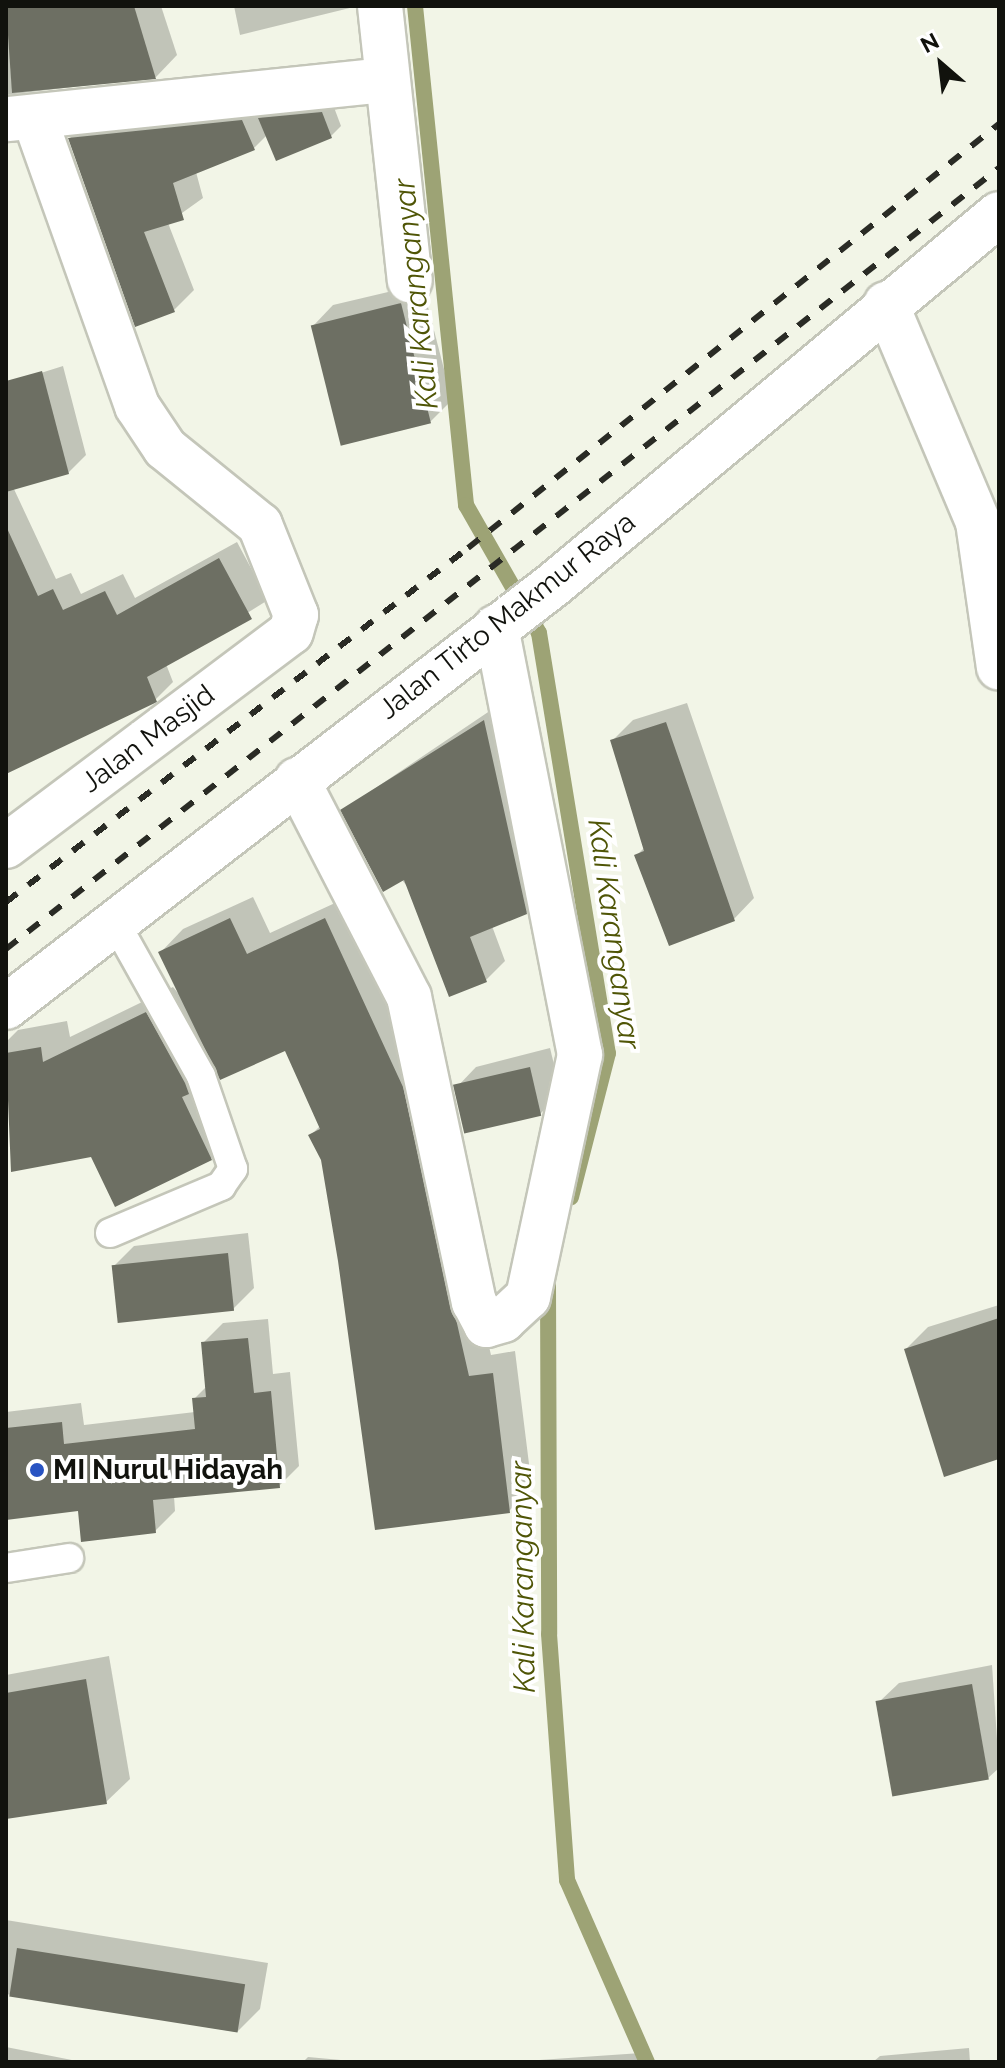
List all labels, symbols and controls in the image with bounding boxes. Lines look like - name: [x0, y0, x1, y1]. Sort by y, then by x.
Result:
- north arrow: [901, 24, 981, 104]
- text: N: [916, 27, 943, 58]
- water label: Kali Karanganyar: [386, 177, 446, 411]
- street label: Jalan Tirto Makmur Raya: [372, 505, 642, 727]
- street label: Jalan Masjid: [75, 678, 221, 800]
- water label: Kali Karanganyar: [580, 817, 648, 1051]
- place label: MI Nurul Hidayah: [53, 1453, 284, 1487]
- marker: MI Nurul Hidayah: [28, 1461, 46, 1479]
- water label: Kali Karanganyar: [503, 1461, 543, 1693]

